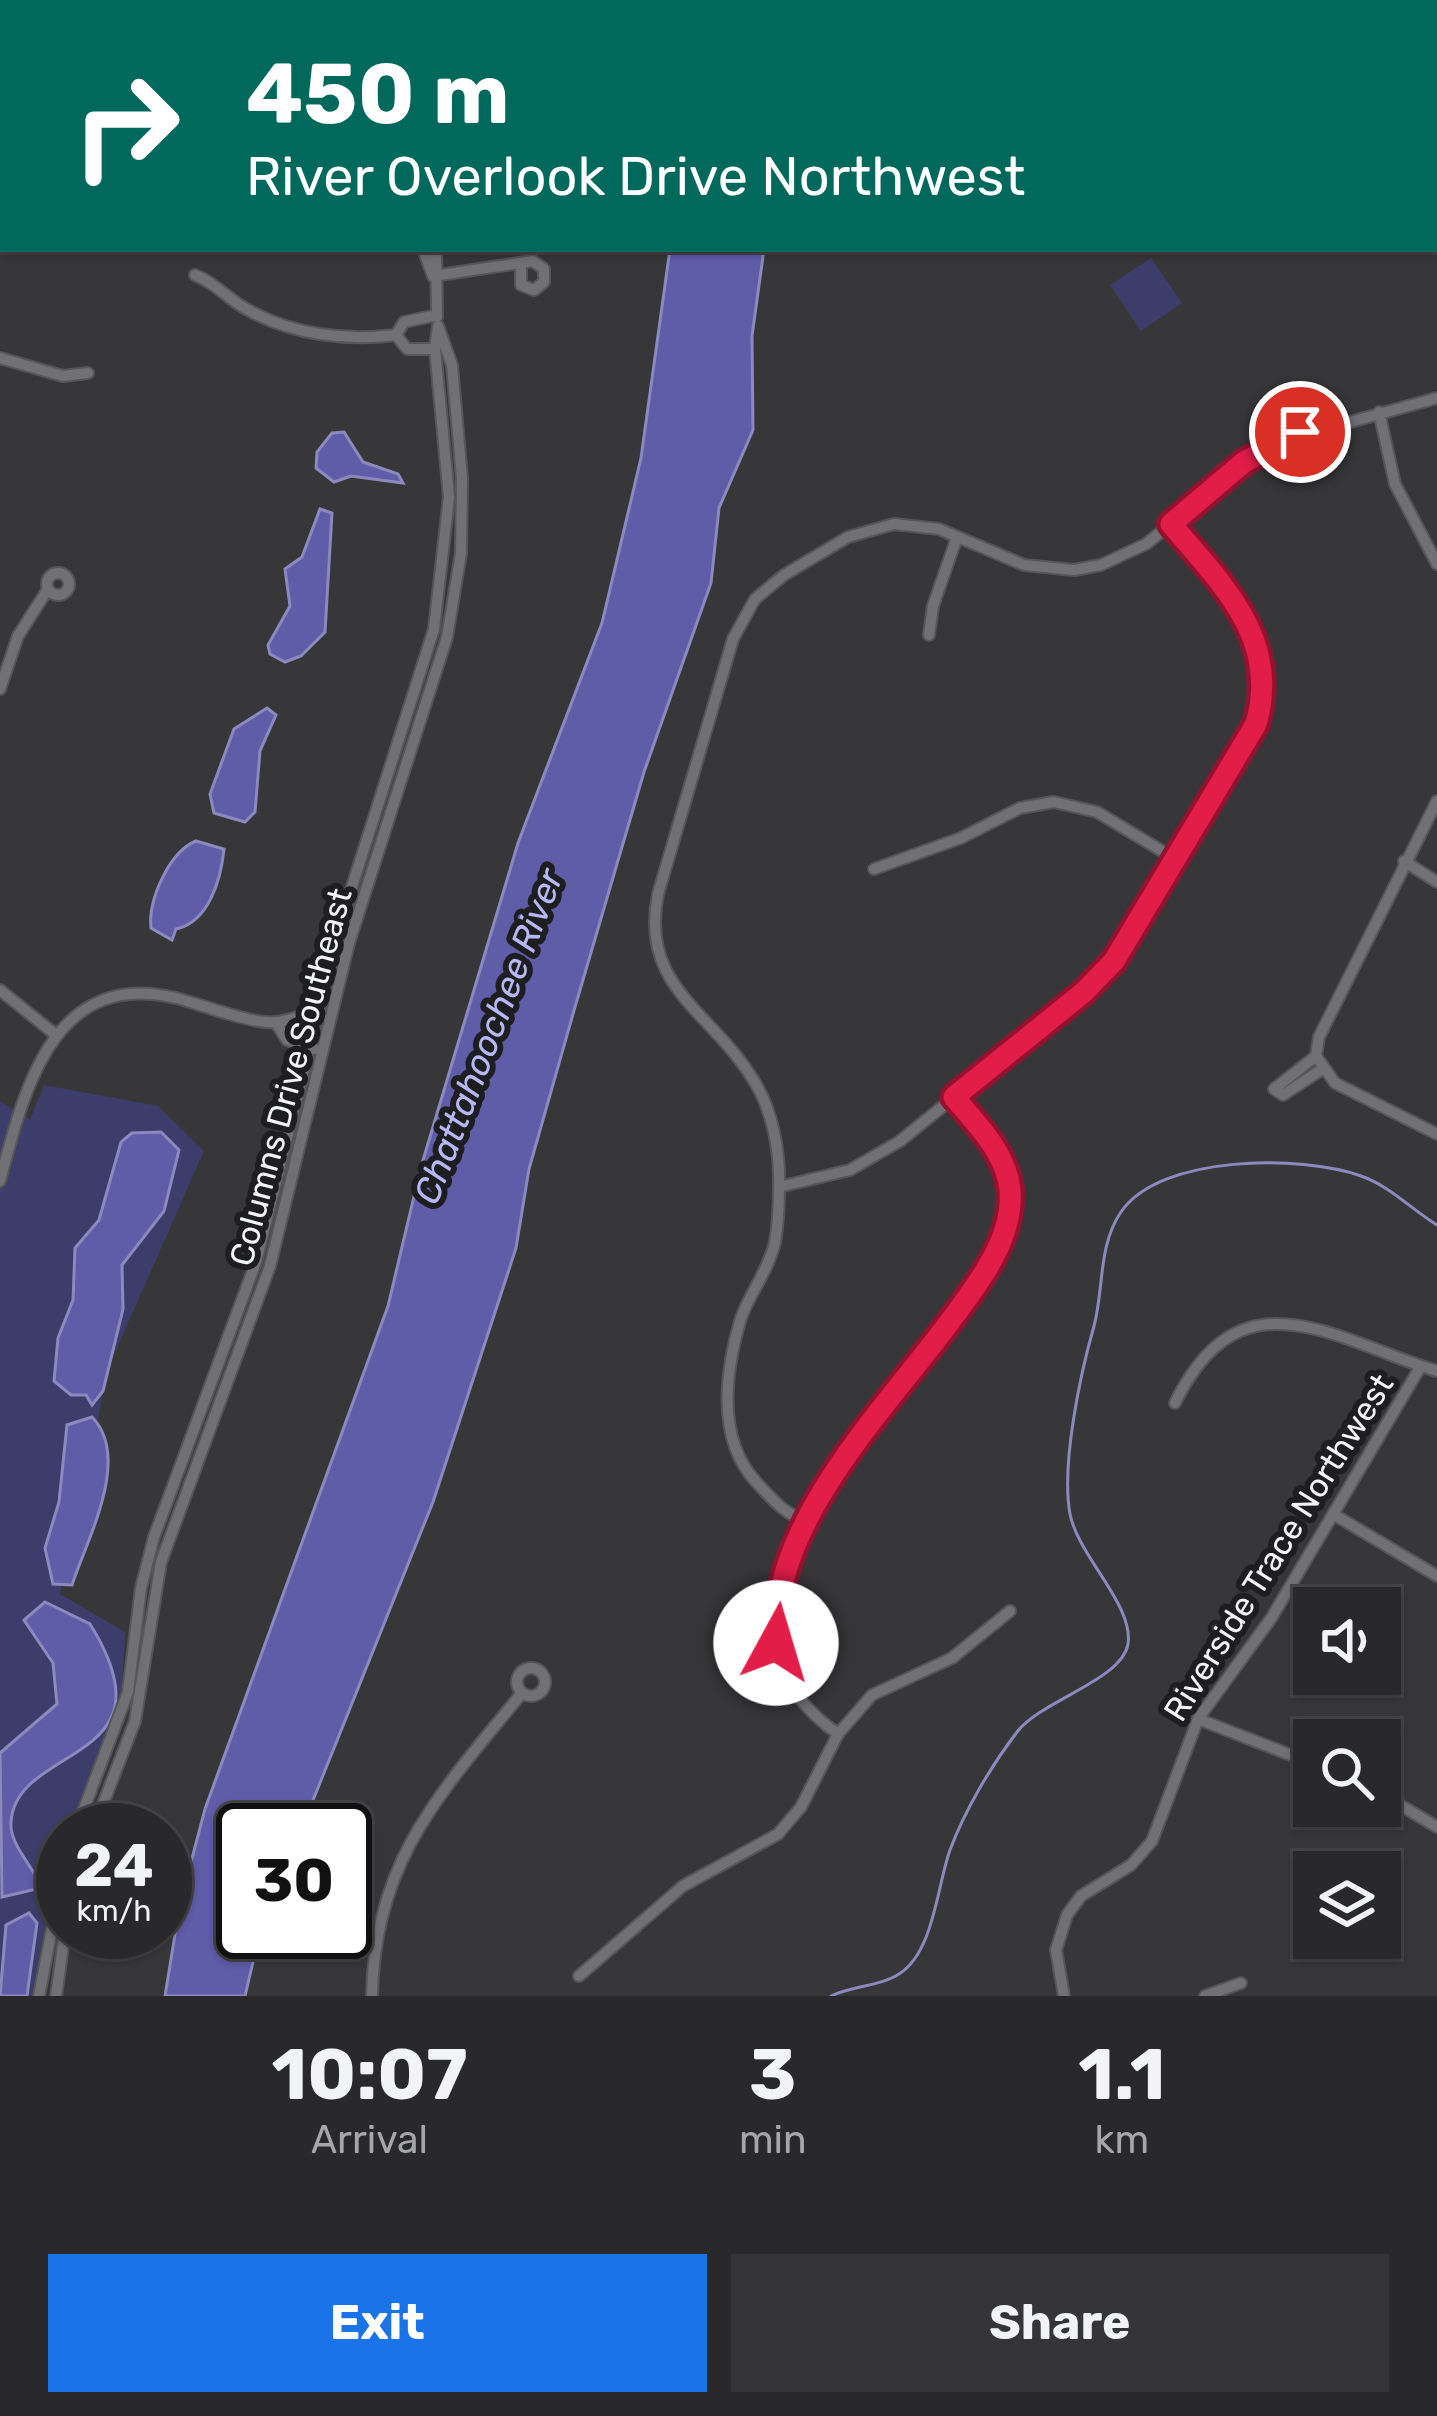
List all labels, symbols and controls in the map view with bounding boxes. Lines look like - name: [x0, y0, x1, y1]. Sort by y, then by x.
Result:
- text: 450 m: [246, 44, 510, 144]
- icon: right: [48, 48, 204, 204]
- text: River Overlook Drive Northwest: [246, 145, 1025, 209]
- pin: [1249, 381, 1351, 483]
- icon: arrive: [1267, 399, 1333, 465]
- water label: Chattahoochee River: [405, 862, 573, 1210]
- street label: Columns Drive Southeast: [221, 884, 360, 1270]
- street label: Riverside Trace Northwest: [1155, 1367, 1401, 1728]
- position arrow: [713, 1580, 839, 1706]
- map controls: [1293, 1587, 1401, 1959]
- button: sound: [1293, 1587, 1401, 1695]
- button: search: [1293, 1719, 1401, 1827]
- speed limit sign: 30: [216, 1803, 372, 1959]
- text: 24: [74, 1830, 154, 1901]
- button: layers: [1293, 1851, 1401, 1959]
- text: km/h: [77, 1893, 151, 1929]
- text: 10:07: [271, 2032, 467, 2117]
- text: 3: [749, 2032, 797, 2117]
- text: 1.1: [1078, 2032, 1166, 2117]
- text: Arrival: [311, 2117, 428, 2163]
- text: min: [739, 2117, 807, 2163]
- text: km: [1094, 2117, 1149, 2163]
- button: Exit: [48, 2254, 707, 2392]
- button: Share: [731, 2254, 1389, 2392]

